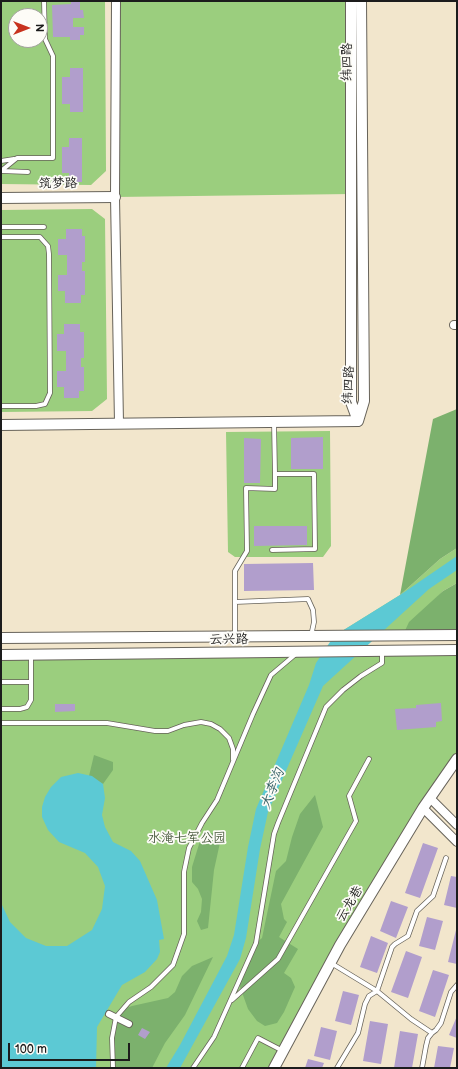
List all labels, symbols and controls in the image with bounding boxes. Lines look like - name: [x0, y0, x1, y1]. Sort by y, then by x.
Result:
- north arrow: [8, 8, 48, 48]
- text: N: [33, 24, 46, 32]
- street label: 纬四路: [340, 43, 356, 81]
- street label: 筑梦路: [38, 176, 78, 192]
- street label: 纬四路: [340, 365, 358, 405]
- street label: 云兴路: [209, 632, 249, 648]
- water label: 大李沟: [257, 766, 289, 812]
- park label: 水淹七军公园: [148, 831, 226, 847]
- street label: 云龙巷: [333, 883, 367, 925]
- scale bar: [10, 1035, 132, 1061]
- text: 100 m: [15, 1042, 47, 1057]

